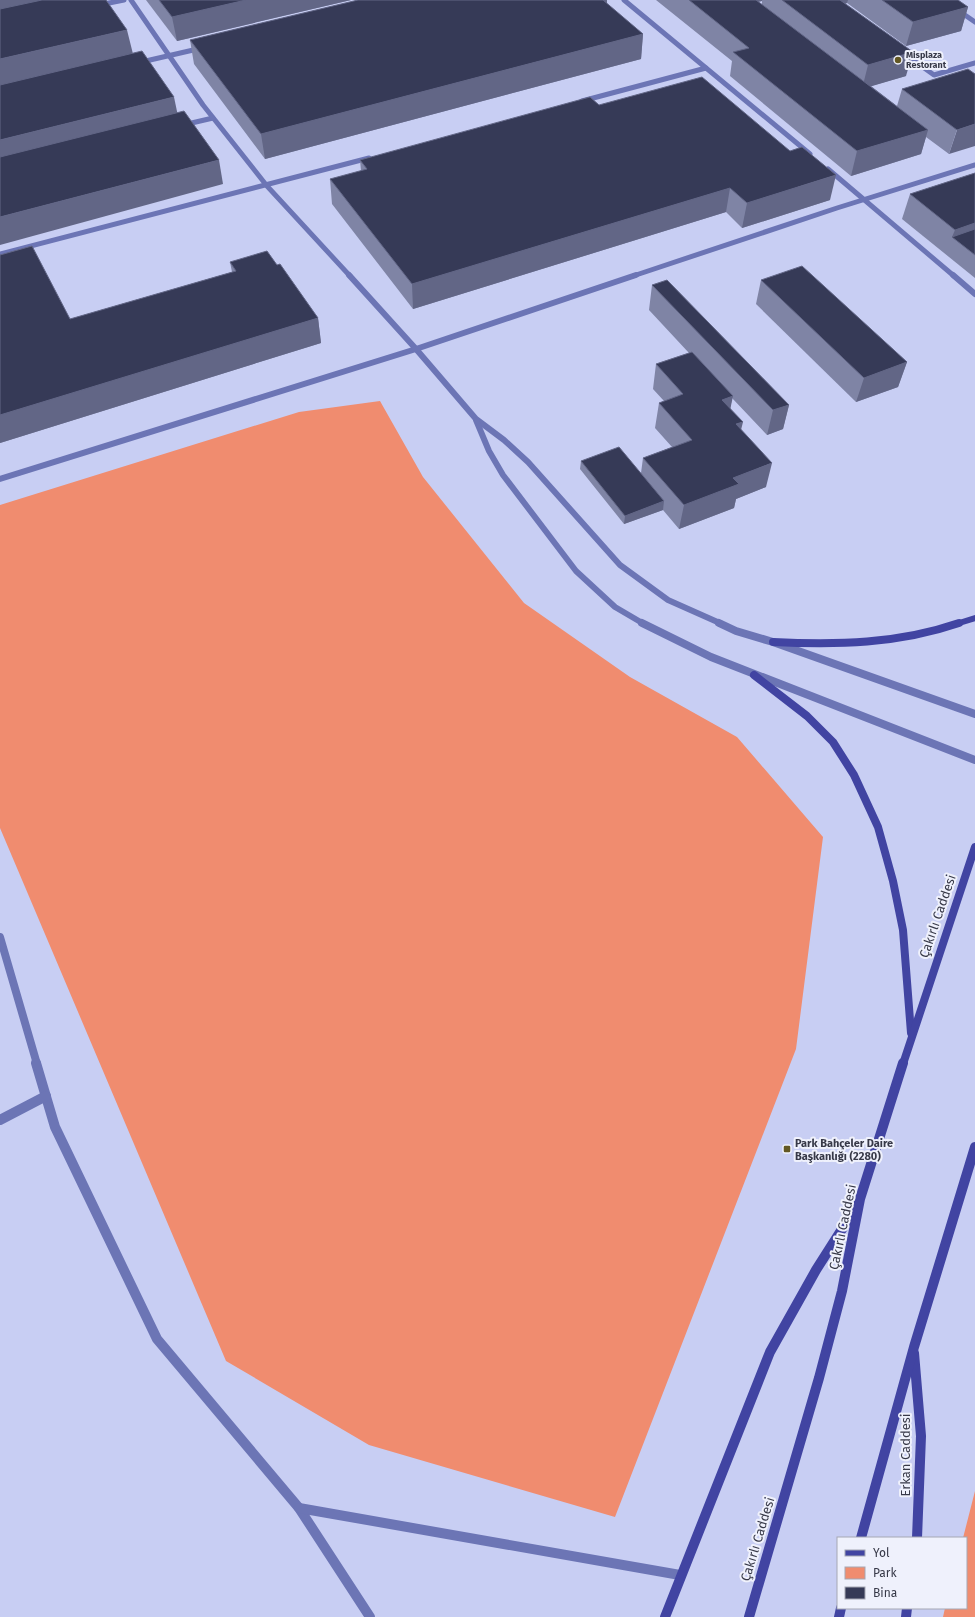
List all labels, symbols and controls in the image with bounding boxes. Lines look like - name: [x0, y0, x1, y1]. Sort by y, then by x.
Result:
- place label: Misplaza Restorant: [906, 50, 947, 70]
- marker: Misplaza Restorant: [893, 55, 903, 65]
- street label: Çakırlı Caddesi: [916, 873, 959, 960]
- place label: Park Bahçeler Dai̇re Başkanlığı (2280): [795, 1137, 893, 1163]
- marker: Park Bahçeler Dai̇re Başkanlığı (2280): [782, 1144, 792, 1154]
- street label: Çakırlı Caddesi: [826, 1183, 859, 1271]
- street label: Erkan Caddesi: [898, 1413, 913, 1497]
- street label: Çakırlı Caddesi: [738, 1495, 777, 1583]
- legend: [837, 1537, 967, 1609]
- text: Yol: [873, 1546, 890, 1560]
- text: Park: [873, 1566, 897, 1580]
- text: Bina: [873, 1586, 897, 1600]

